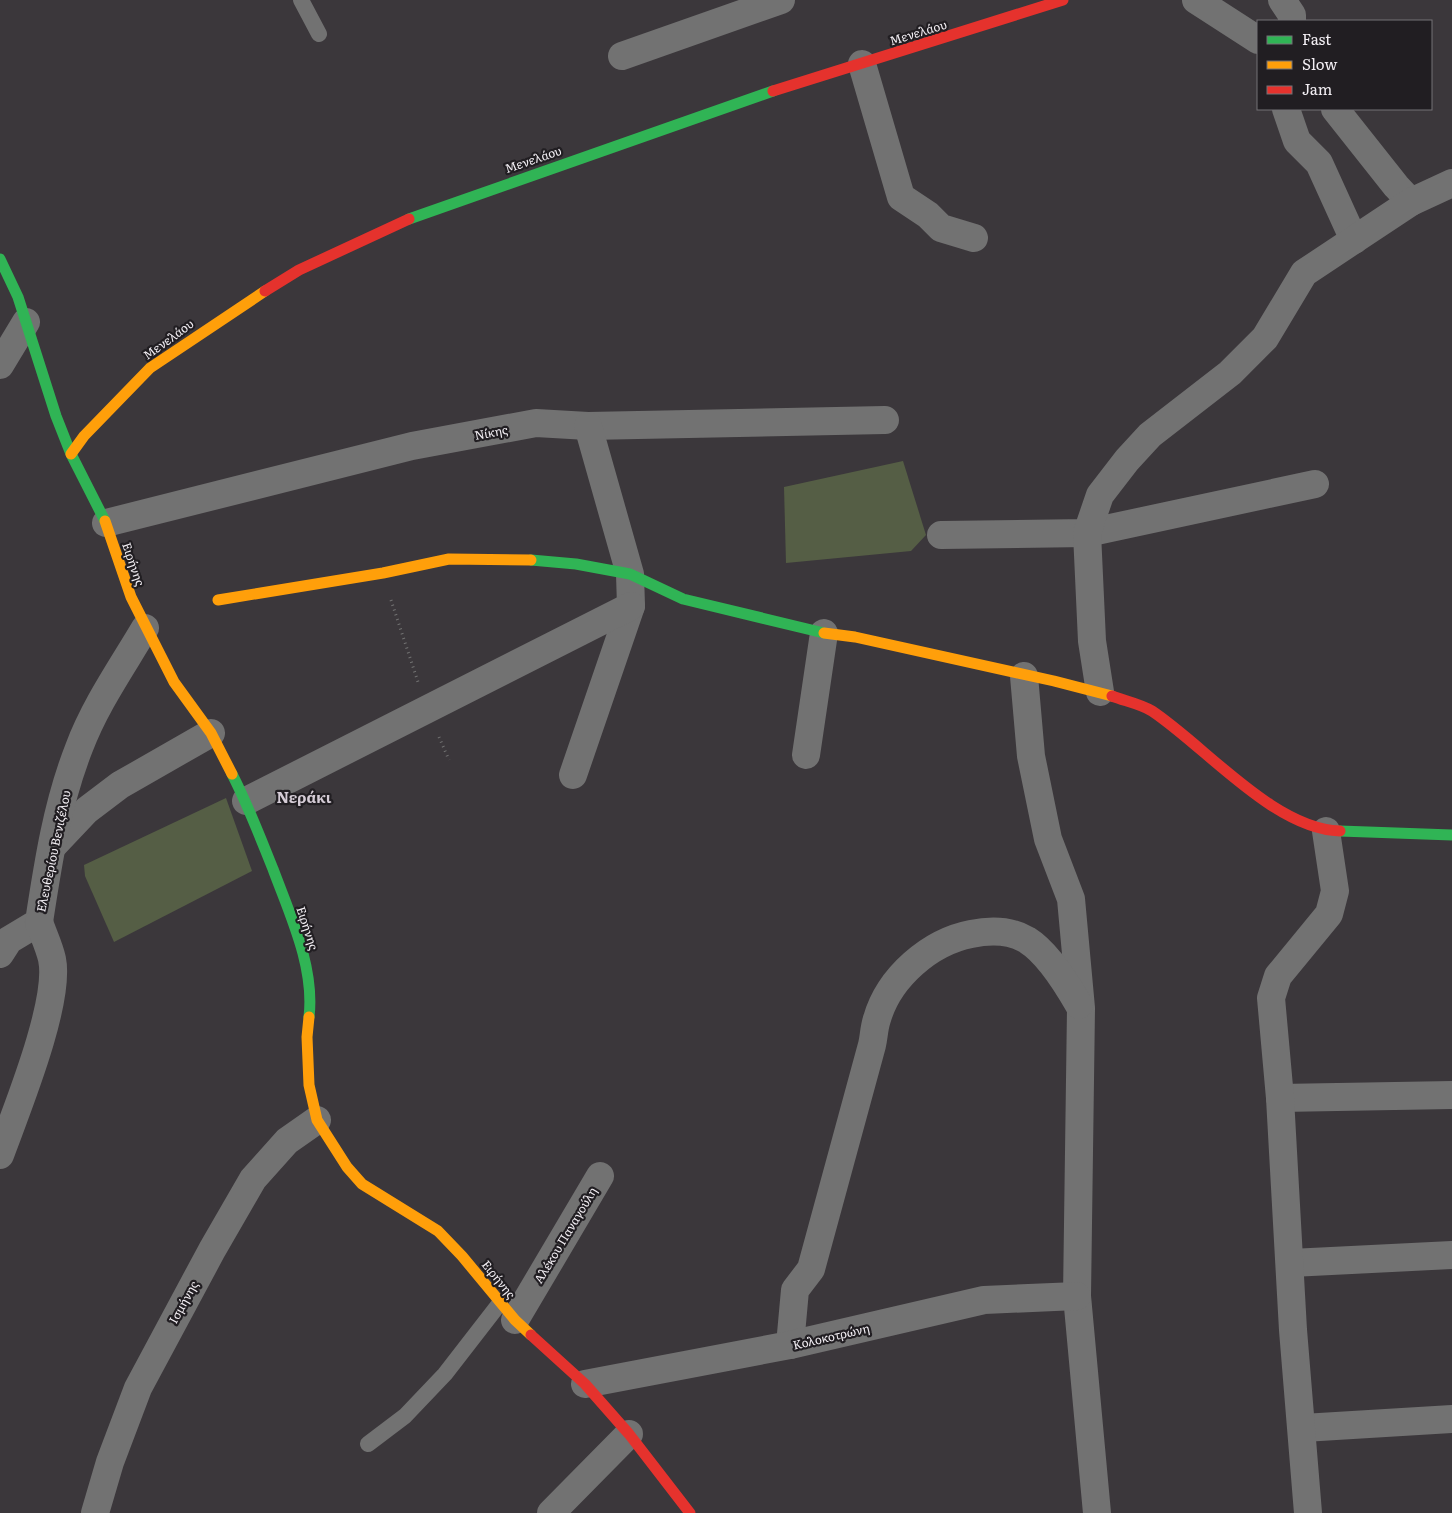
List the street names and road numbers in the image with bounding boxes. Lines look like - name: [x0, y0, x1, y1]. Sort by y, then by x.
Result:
- street label: Μενελάου: [887, 15, 949, 49]
- street label: Μενελάου: [502, 141, 564, 177]
- street label: Μενελάου: [139, 314, 197, 364]
- street label: Νίκης: [473, 420, 509, 444]
- street label: Ειρήνης: [118, 540, 150, 588]
- street label: Ελευθερίου Βενιζέλου: [31, 788, 75, 914]
- street label: Ειρήνης: [292, 904, 324, 952]
- street label: Αλέκου Παναγούλη: [529, 1183, 601, 1287]
- street label: Ειρήνης: [478, 1256, 520, 1302]
- street label: Ισμήνης: [164, 1277, 202, 1327]
- street label: Κολοκοτρώνη: [791, 1318, 871, 1354]

